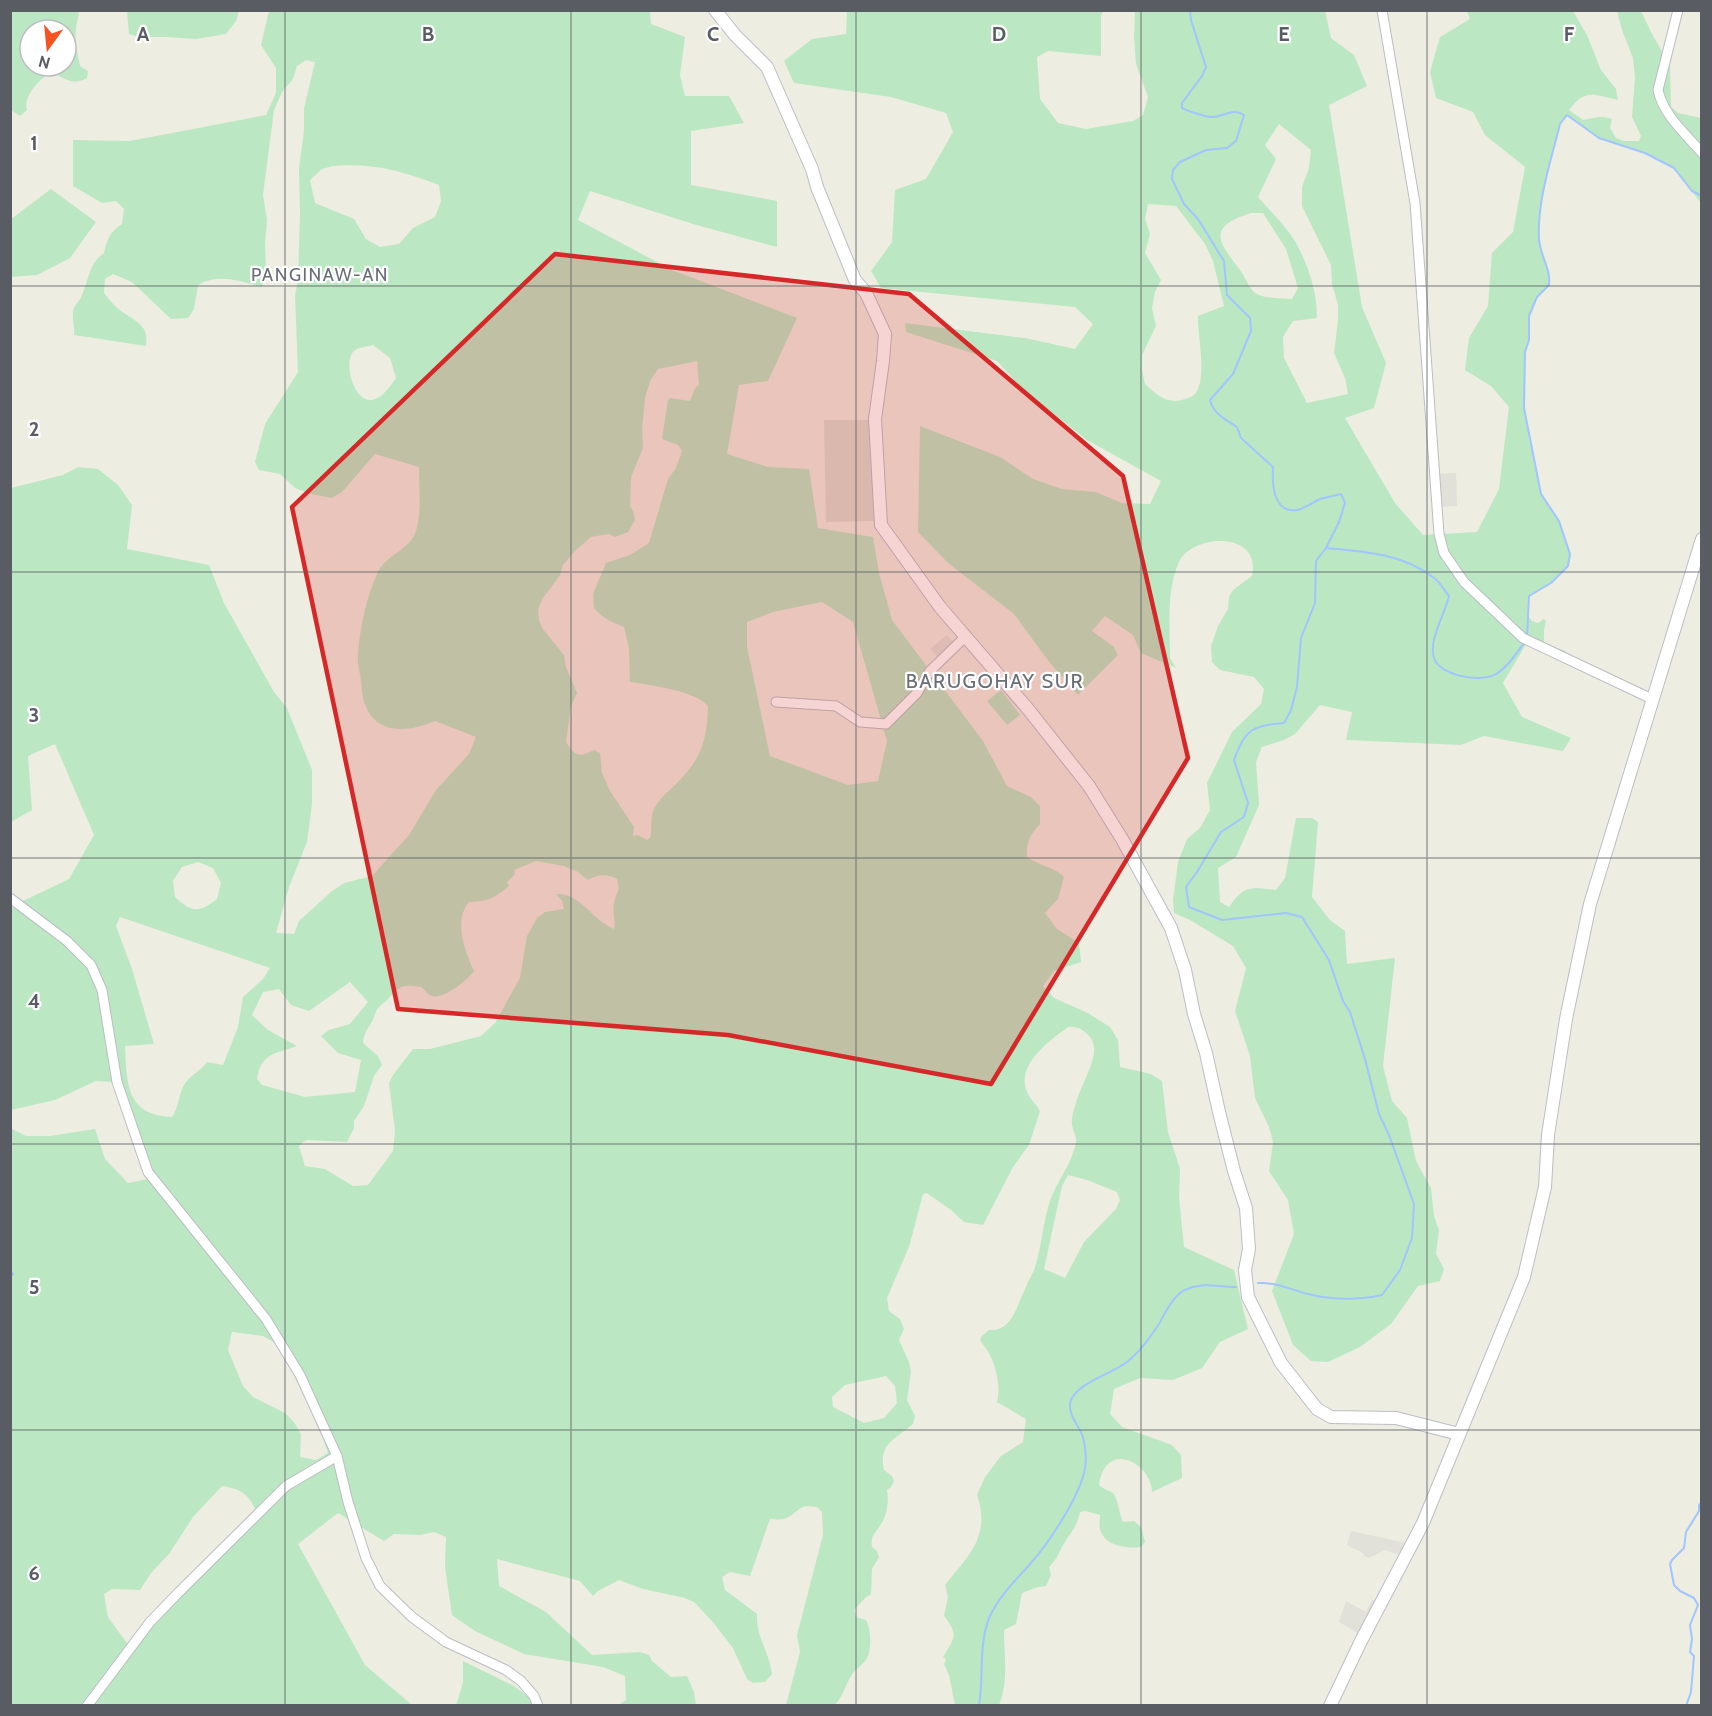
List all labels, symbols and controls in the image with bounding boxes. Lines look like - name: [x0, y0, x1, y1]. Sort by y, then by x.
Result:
- north arrow: [18, 18, 78, 78]
- text: A: [137, 22, 150, 46]
- text: B: [422, 22, 434, 46]
- text: C: [707, 22, 719, 46]
- text: D: [992, 22, 1006, 46]
- text: E: [1278, 22, 1290, 46]
- text: F: [1564, 22, 1575, 46]
- text: N: [36, 51, 52, 73]
- text: 1: [30, 131, 38, 155]
- district label: PANGINAW-AN: [251, 264, 389, 286]
- text: 2: [29, 417, 39, 441]
- district label: BARUGOHAY SUR: [906, 669, 1084, 693]
- text: 3: [29, 703, 39, 727]
- text: 4: [28, 989, 40, 1013]
- text: 5: [29, 1275, 39, 1299]
- text: 6: [28, 1561, 40, 1585]

